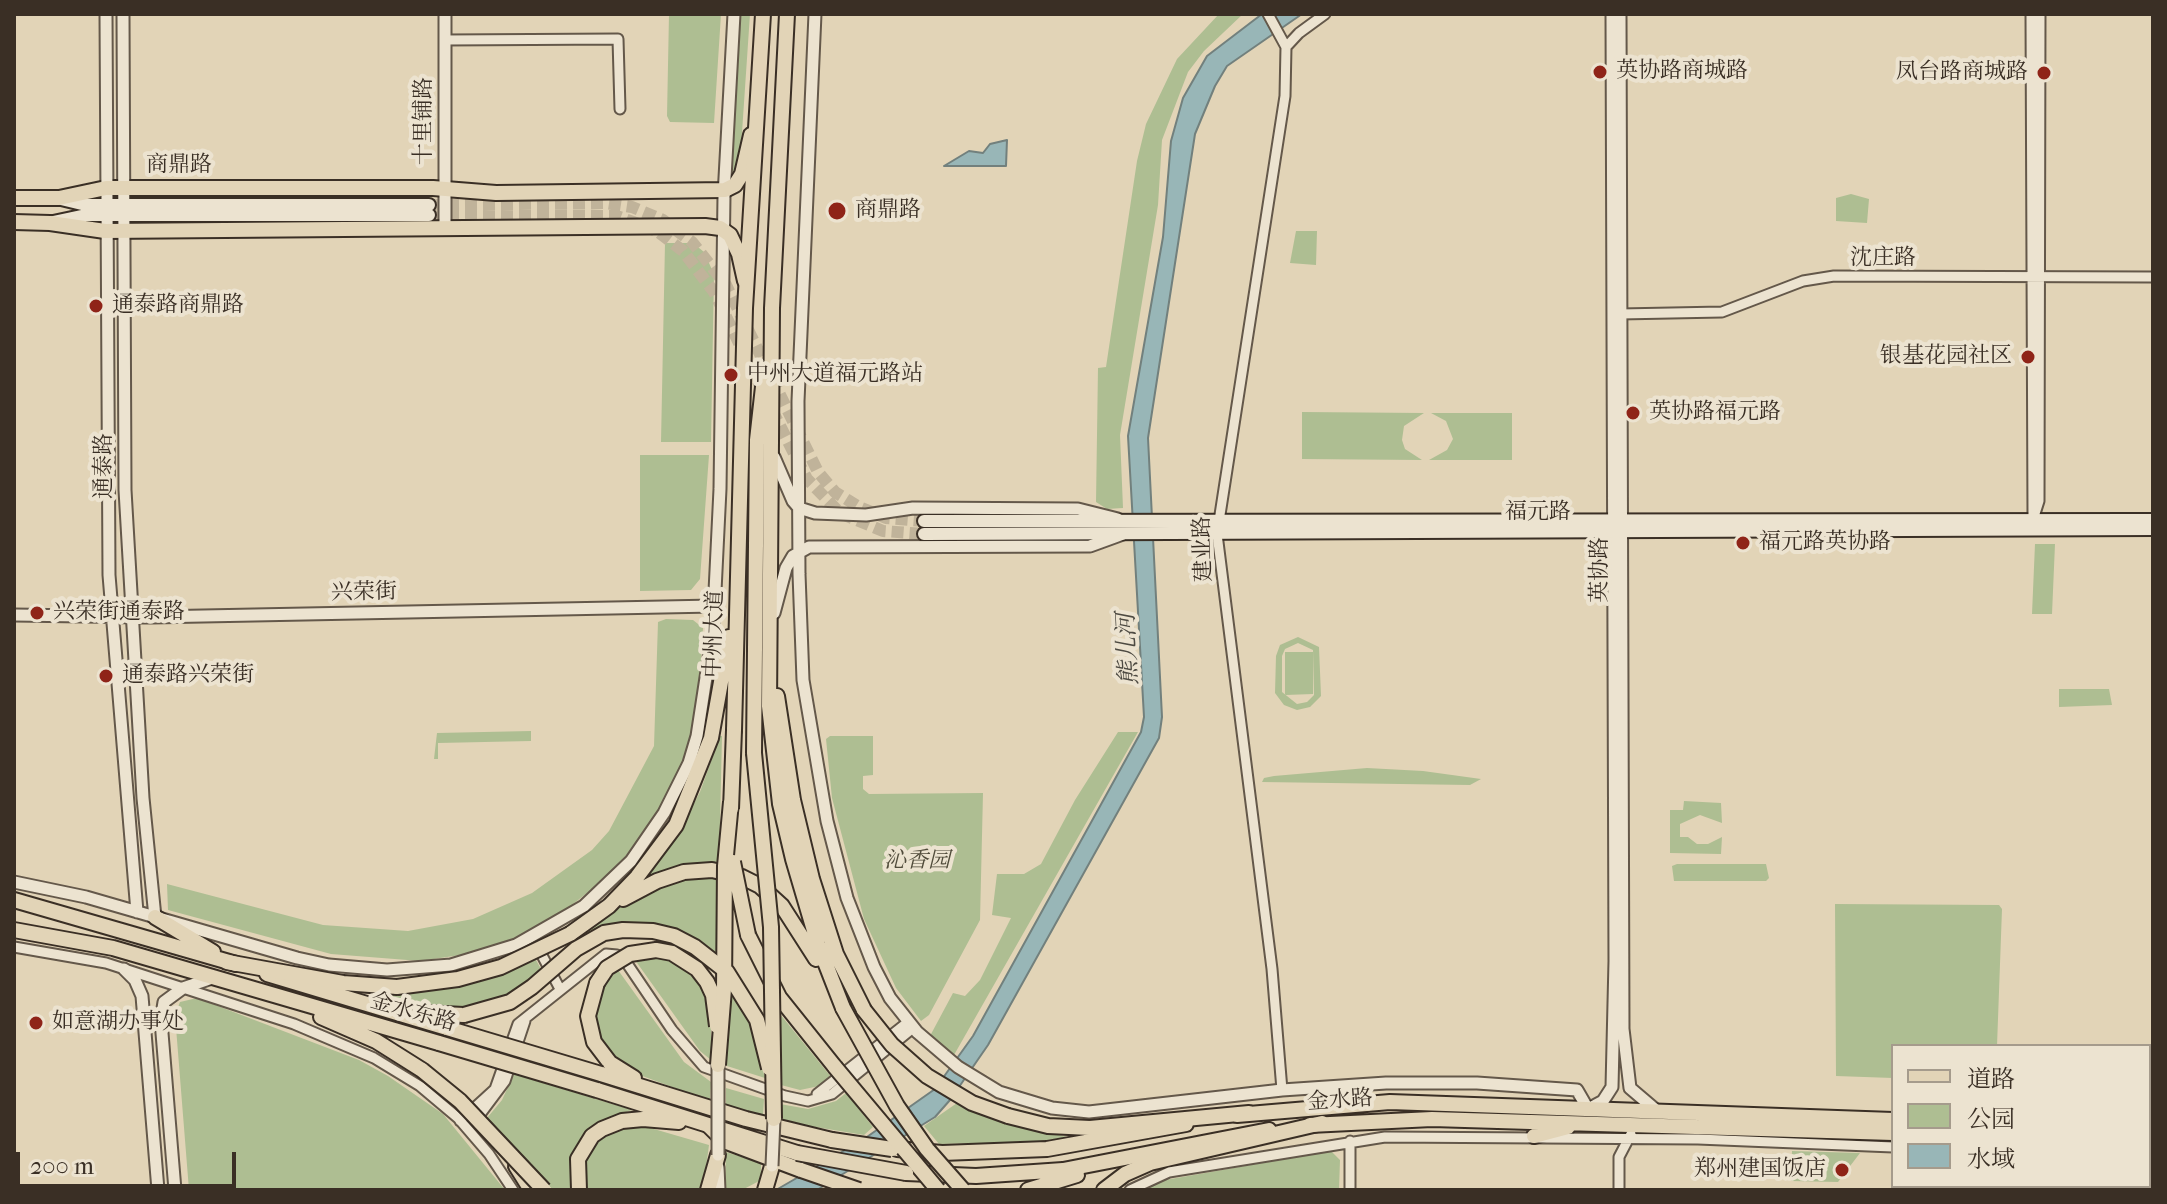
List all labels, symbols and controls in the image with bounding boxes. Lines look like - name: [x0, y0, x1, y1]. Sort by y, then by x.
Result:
- place label: 英协路商城路: [1616, 59, 1748, 85]
- place label: 凤台路商城路: [1896, 60, 2028, 86]
- marker: 英协路商城路: [1591, 63, 1609, 81]
- marker: 凤台路商城路: [2035, 64, 2053, 82]
- street label: 十里铺路: [412, 77, 438, 165]
- street label: 商鼎路: [146, 153, 212, 179]
- place label: 商鼎路: [855, 198, 921, 224]
- marker: 商鼎路: [826, 200, 848, 222]
- street label: 沈庄路: [1850, 246, 1916, 272]
- place label: 通泰路商鼎路: [112, 293, 244, 319]
- marker: 通泰路商鼎路: [87, 297, 105, 315]
- place label: 银基花园社区: [1880, 344, 2012, 370]
- marker: 银基花园社区: [2019, 348, 2037, 366]
- place label: 中州大道福元路站: [747, 362, 923, 388]
- marker: 中州大道福元路站: [722, 366, 740, 384]
- place label: 英协路福元路: [1649, 400, 1781, 426]
- marker: 英协路福元路: [1624, 404, 1642, 422]
- street label: 通泰路: [92, 433, 118, 499]
- street label: 福元路: [1505, 500, 1571, 526]
- street label: 建业路: [1190, 516, 1218, 582]
- place label: 福元路英协路: [1759, 530, 1891, 556]
- marker: 福元路英协路: [1734, 534, 1752, 552]
- street label: 英协路: [1588, 537, 1614, 603]
- street label: 兴荣街: [331, 579, 397, 607]
- street label: 中州大道: [700, 590, 730, 678]
- place label: 兴荣街通泰路: [53, 600, 185, 626]
- marker: 兴荣街通泰路: [28, 604, 46, 622]
- water label: 熊儿河: [1113, 612, 1145, 686]
- place label: 通泰路兴荣街: [122, 663, 254, 689]
- marker: 通泰路兴荣街: [97, 667, 115, 685]
- park label: 沁香园: [884, 849, 950, 875]
- street label: 金水东路: [367, 988, 459, 1038]
- place label: 如意湖办事处: [52, 1010, 184, 1036]
- marker: 如意湖办事处: [27, 1014, 45, 1032]
- legend: [1891, 1044, 2151, 1188]
- text: 道路: [1967, 1065, 2015, 1093]
- street label: 金水路: [1306, 1086, 1374, 1116]
- text: 公园: [1967, 1105, 2015, 1133]
- scale bar: [20, 1136, 240, 1186]
- text: 水域: [1967, 1145, 2015, 1173]
- text: 200 m: [30, 1152, 94, 1180]
- place label: 郑州建国饭店: [1694, 1157, 1826, 1183]
- marker: 郑州建国饭店: [1833, 1161, 1851, 1179]

